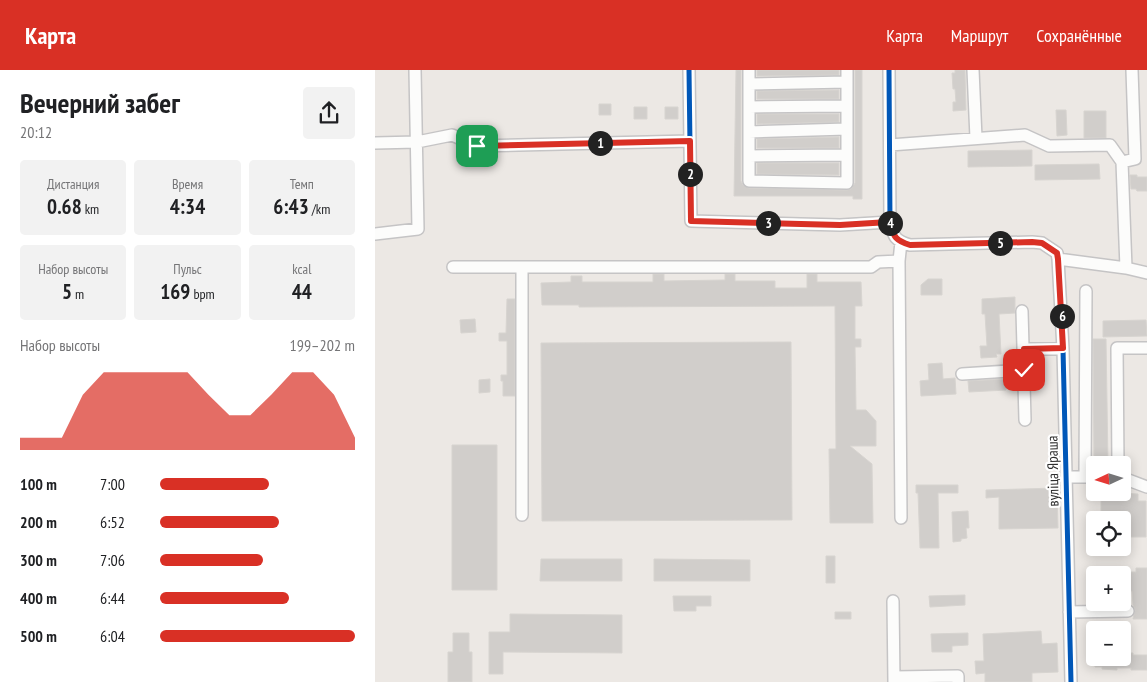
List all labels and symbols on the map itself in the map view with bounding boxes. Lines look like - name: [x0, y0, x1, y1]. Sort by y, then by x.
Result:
- pin: [456, 125, 498, 167]
- pin: 1: [587, 130, 613, 156]
- pin: 2: [677, 162, 703, 186]
- pin: 3: [755, 210, 781, 236]
- pin: 4: [877, 210, 903, 236]
- pin: 5: [987, 230, 1013, 256]
- pin: 6: [1049, 304, 1075, 328]
- pin: [1003, 349, 1045, 391]
- street label: вуліца Яраша: [1042, 435, 1063, 507]
- north arrow: [1086, 456, 1131, 501]

